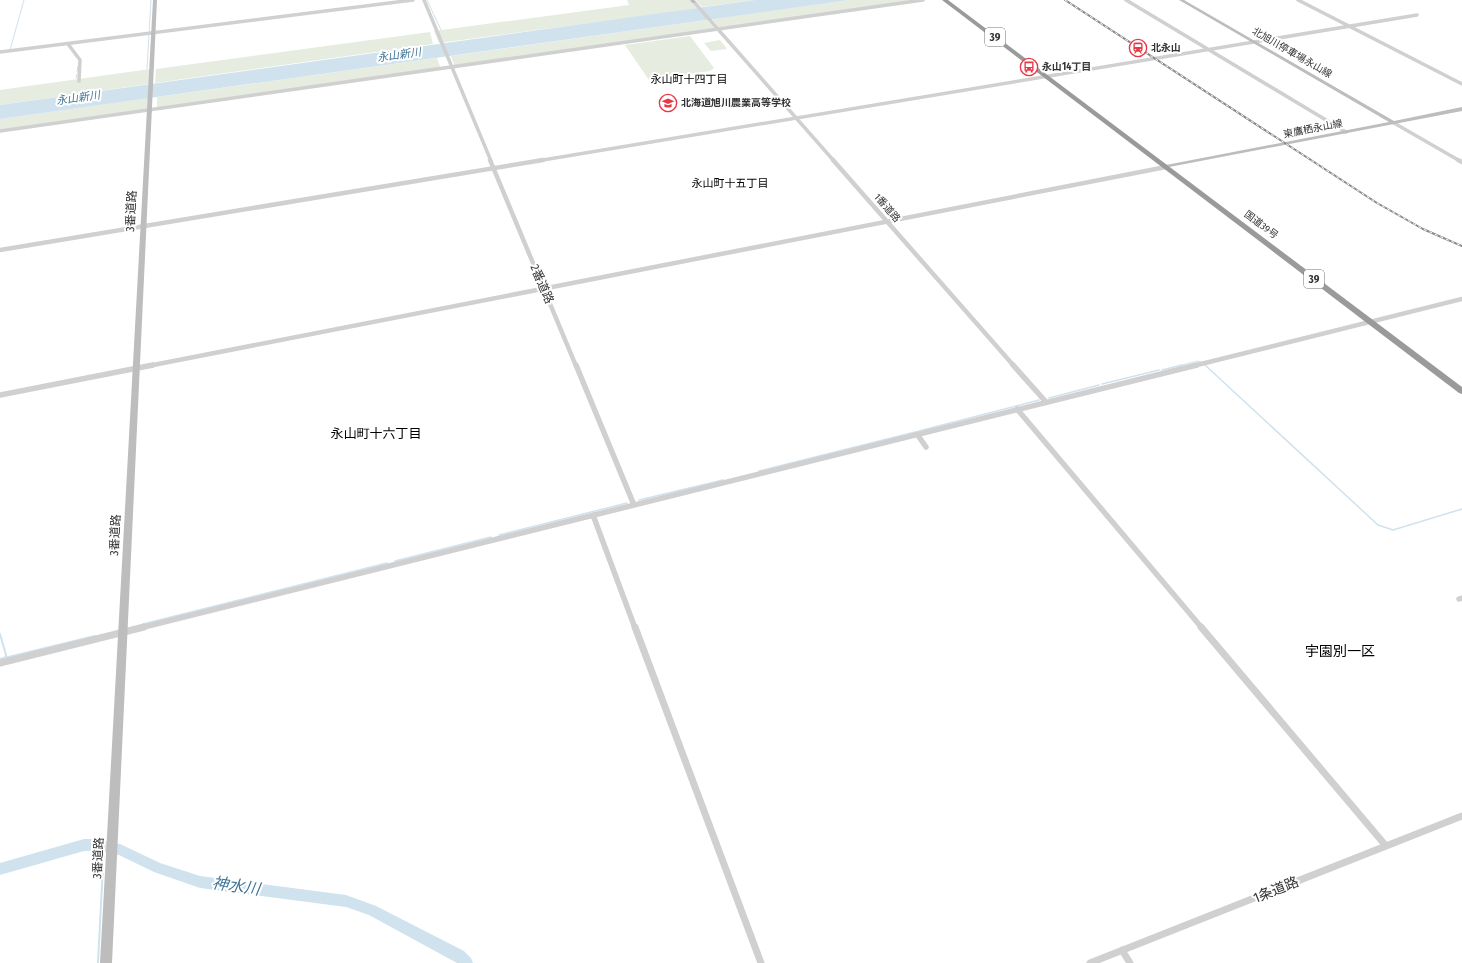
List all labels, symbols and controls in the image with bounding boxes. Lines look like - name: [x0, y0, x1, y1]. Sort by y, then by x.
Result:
- street label: 北旭川停車場永山線: [1250, 25, 1334, 81]
- road number: 39: [985, 28, 1005, 46]
- station icon: 北永山: [1128, 38, 1148, 58]
- place label: 北永山: [1151, 42, 1181, 54]
- water label: 永山新川: [376, 45, 423, 64]
- bus stop icon: 永山14丁目: [1019, 57, 1039, 77]
- place label: 永山14丁目: [1042, 61, 1091, 73]
- district label: 永山町十四丁目: [651, 73, 728, 86]
- water label: 永山新川: [55, 88, 102, 107]
- school or university icon: 北海道旭川農業高等学校: [658, 93, 678, 113]
- place label: 北海道旭川農業高等学校: [681, 97, 791, 109]
- street label: 東鷹栖永山線: [1282, 117, 1344, 141]
- district label: 永山町十五丁目: [692, 177, 769, 190]
- street label: 3番道路: [123, 190, 139, 232]
- street label: 1番道路: [871, 191, 903, 225]
- street label: 国道39号: [1242, 208, 1280, 242]
- street label: 2番道路: [527, 262, 557, 306]
- road number: 39: [1304, 270, 1324, 288]
- district label: 永山町十六丁目: [330, 426, 422, 441]
- street label: 3番道路: [107, 514, 123, 556]
- district label: 宇園別一区: [1305, 643, 1375, 660]
- street label: 3番道路: [90, 837, 106, 879]
- water label: 神水川: [211, 873, 263, 899]
- street label: 1条道路: [1251, 873, 1301, 907]

